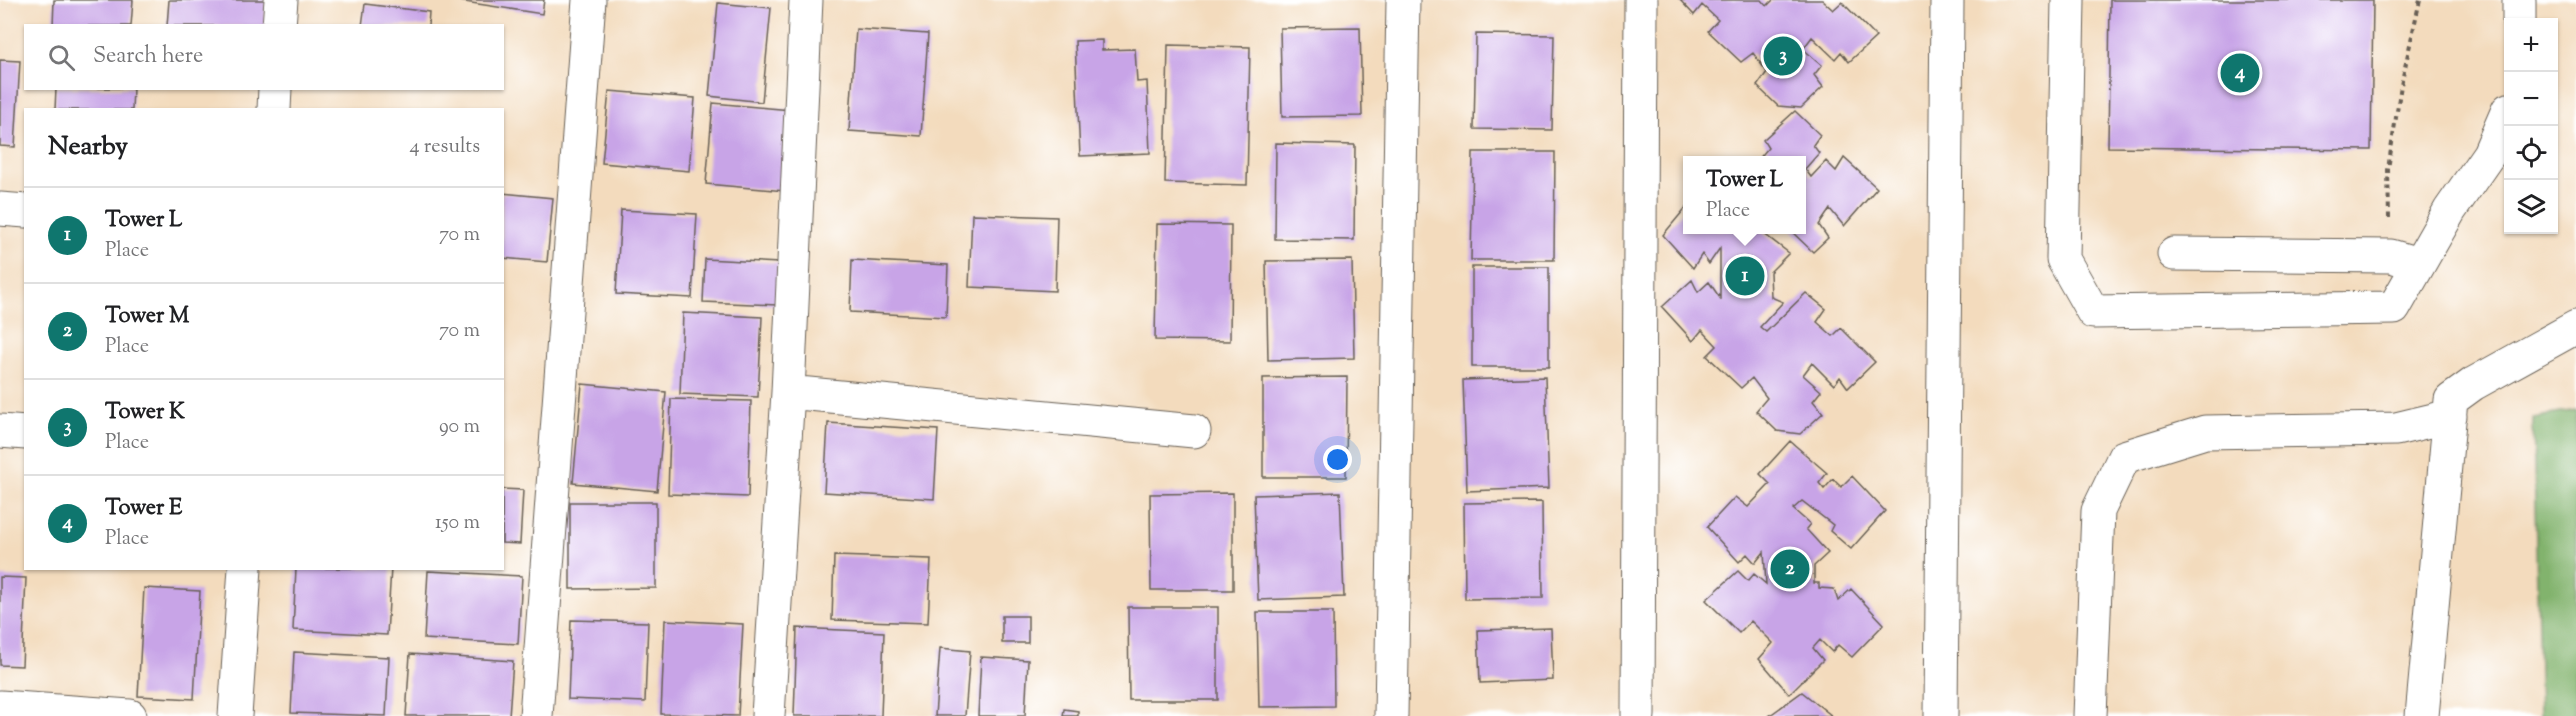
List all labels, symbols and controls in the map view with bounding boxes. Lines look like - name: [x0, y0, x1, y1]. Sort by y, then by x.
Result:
- map controls: [2504, 18, 2558, 234]
- button: +: [2504, 18, 2558, 72]
- search box: [24, 24, 504, 90]
- pin: 3: [1764, 34, 1802, 78]
- icon: search: [45, 41, 78, 74]
- text: Search here: [93, 41, 203, 73]
- pin: 4: [2220, 50, 2260, 96]
- button: −: [2504, 72, 2558, 126]
- button: locate: [2504, 126, 2558, 180]
- text: Nearby: [48, 129, 128, 166]
- text: 4 results: [409, 133, 480, 162]
- popup: [1683, 156, 1806, 234]
- text: Tower L: [1706, 165, 1783, 197]
- button: layers: [2504, 180, 2558, 234]
- text: Place: [1706, 197, 1750, 226]
- text: Tower L: [105, 205, 182, 237]
- text: 1: [64, 221, 71, 250]
- text: 70 m: [439, 221, 480, 250]
- text: Place: [105, 237, 149, 266]
- pin: 1: [1726, 254, 1764, 298]
- text: Tower M: [105, 301, 189, 333]
- text: 2: [63, 317, 72, 346]
- text: 70 m: [439, 317, 480, 346]
- text: Place: [105, 333, 149, 362]
- text: Tower K: [105, 397, 185, 429]
- text: 3: [63, 413, 72, 442]
- text: 90 m: [439, 413, 480, 442]
- text: Place: [105, 429, 149, 458]
- your location: [1323, 445, 1352, 474]
- text: Tower E: [105, 493, 182, 525]
- text: 4: [62, 509, 73, 538]
- text: 150 m: [435, 509, 480, 538]
- text: Place: [105, 525, 149, 554]
- pin: 2: [1770, 546, 1810, 592]

